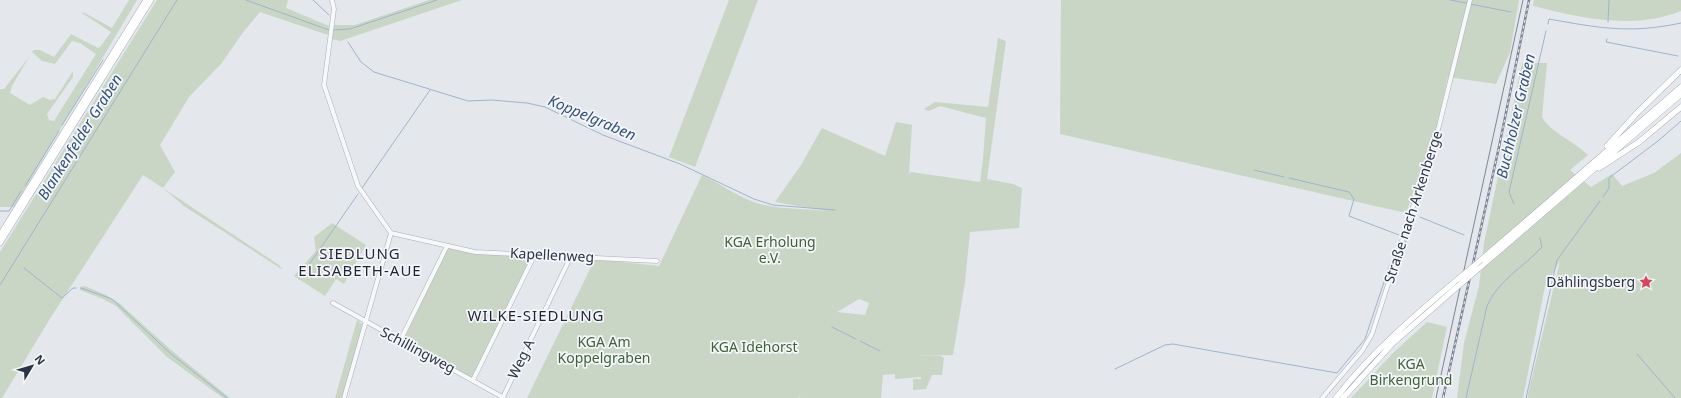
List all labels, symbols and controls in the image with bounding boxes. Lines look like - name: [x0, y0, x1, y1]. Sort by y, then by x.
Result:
- water label: Buchholzer Graben: [1491, 51, 1539, 180]
- water label: Blankenfelder Graben: [32, 70, 126, 203]
- water label: Koppelgraben: [546, 90, 639, 145]
- street label: Straße nach Arkenberge: [1379, 128, 1446, 286]
- park label: KGA Erholung e.V.: [724, 232, 816, 267]
- district label: SIEDLUNG ELISABETH-AUE: [298, 243, 422, 280]
- street label: Kapellenweg: [509, 243, 595, 266]
- place label: Dählingsberg: [1546, 272, 1635, 291]
- place icon: Dählingsberg: [1638, 274, 1654, 290]
- district label: WILKE-SIEDLUNG: [468, 305, 604, 325]
- street label: Schillingweg: [377, 322, 459, 377]
- park label: KGA Am Koppelgraben: [558, 332, 651, 367]
- street label: Weg A: [503, 336, 538, 382]
- park label: KGA Idehorst: [710, 337, 798, 356]
- north arrow: [12, 346, 52, 386]
- text: N: [32, 351, 49, 368]
- park label: KGA Birkengrund: [1370, 354, 1452, 389]

